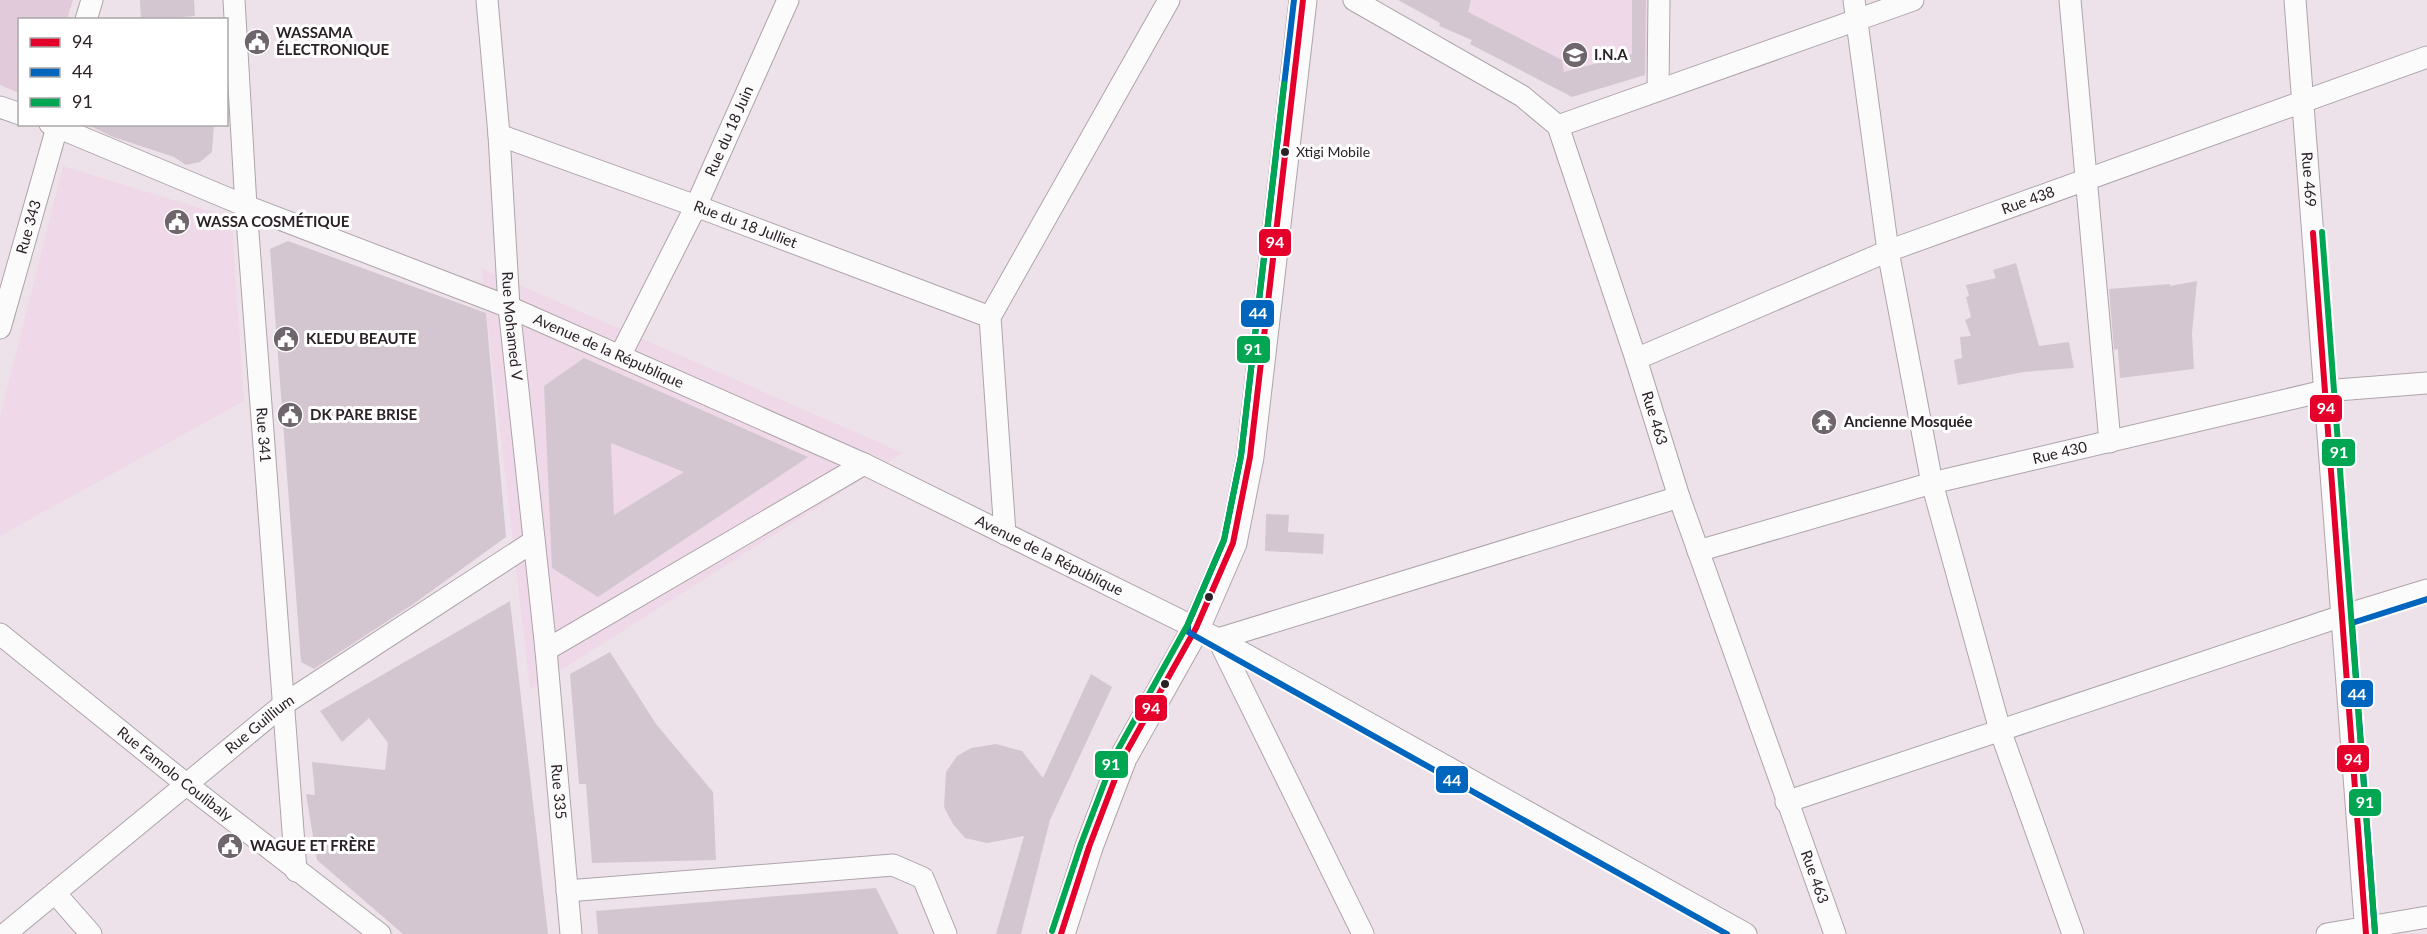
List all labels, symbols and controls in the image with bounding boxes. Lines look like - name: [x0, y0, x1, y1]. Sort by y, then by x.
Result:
- legend: [18, 18, 228, 126]
- place label: WASSAMA ÉLECTRONIQUE: [276, 23, 390, 58]
- public building icon: WASSAMA ÉLECTRONIQUE: [242, 27, 272, 57]
- text: 94: [72, 30, 93, 52]
- school or university icon: I.N.A: [1560, 40, 1590, 70]
- place label: I.N.A: [1594, 45, 1628, 63]
- text: 44: [72, 60, 93, 82]
- street label: Rue du 18 Juin: [700, 83, 756, 179]
- text: 91: [72, 90, 93, 112]
- place label: Xtigi Mobile: [1296, 143, 1370, 160]
- marker: Xtigi Mobile: [1279, 146, 1291, 158]
- street label: Rue 469: [2299, 151, 2321, 208]
- street label: Rue 438: [1999, 182, 2057, 217]
- street label: Rue du 18 Julliet: [691, 196, 800, 252]
- street label: Rue 343: [12, 198, 44, 256]
- public building icon: WASSA COSMÉTIQUE: [162, 207, 192, 237]
- place label: WASSA COSMÉTIQUE: [196, 212, 350, 230]
- line badge: 94: [1258, 228, 1292, 257]
- text: 94: [1266, 232, 1284, 251]
- street label: Rue Mohamed V: [499, 271, 527, 382]
- line badge: 44: [1240, 299, 1275, 328]
- text: 44: [1249, 303, 1267, 322]
- street label: Avenue de la République: [531, 309, 687, 391]
- public building icon: KLEDU BEAUTE: [271, 324, 301, 354]
- place label: KLEDU BEAUTE: [306, 329, 417, 347]
- line badge: 91: [1236, 335, 1271, 364]
- text: 91: [1244, 339, 1262, 358]
- street label: Rue 463: [1639, 389, 1672, 447]
- line badge: 94: [2309, 394, 2343, 423]
- text: 94: [2317, 398, 2335, 417]
- public building icon: DK PARE BRISE: [275, 400, 305, 430]
- place label: DK PARE BRISE: [310, 405, 417, 423]
- street label: Rue 341: [253, 407, 275, 463]
- temple icon: Ancienne Mosquée: [1809, 407, 1839, 437]
- place label: Ancienne Mosquée: [1843, 412, 1973, 430]
- street label: Rue 430: [2031, 437, 2089, 467]
- line badge: 91: [2321, 438, 2356, 467]
- text: 91: [2330, 442, 2348, 461]
- street label: Avenue de la République: [973, 511, 1127, 599]
- unlabelled marker: [1203, 591, 1215, 603]
- unlabelled marker: [1159, 678, 1171, 690]
- line badge: 44: [2340, 679, 2374, 708]
- text: 44: [2348, 684, 2366, 703]
- street label: Rue Guillium: [221, 690, 297, 757]
- line badge: 94: [1134, 694, 1168, 722]
- text: 94: [1142, 698, 1160, 717]
- street label: Rue Famolo Coulibaly: [114, 722, 237, 825]
- line badge: 94: [2336, 744, 2370, 773]
- text: 94: [2344, 749, 2362, 768]
- line badge: 91: [1094, 750, 1129, 779]
- text: 91: [1102, 754, 1120, 773]
- street label: Rue 335: [548, 763, 571, 820]
- line badge: 44: [1435, 765, 1469, 794]
- text: 44: [1443, 770, 1461, 789]
- line badge: 91: [2348, 788, 2382, 817]
- text: 91: [2356, 792, 2374, 811]
- public building icon: WAGUE ET FRÈRE: [215, 831, 245, 861]
- place label: WAGUE ET FRÈRE: [250, 836, 376, 854]
- street label: Rue 463: [1798, 847, 1833, 906]

